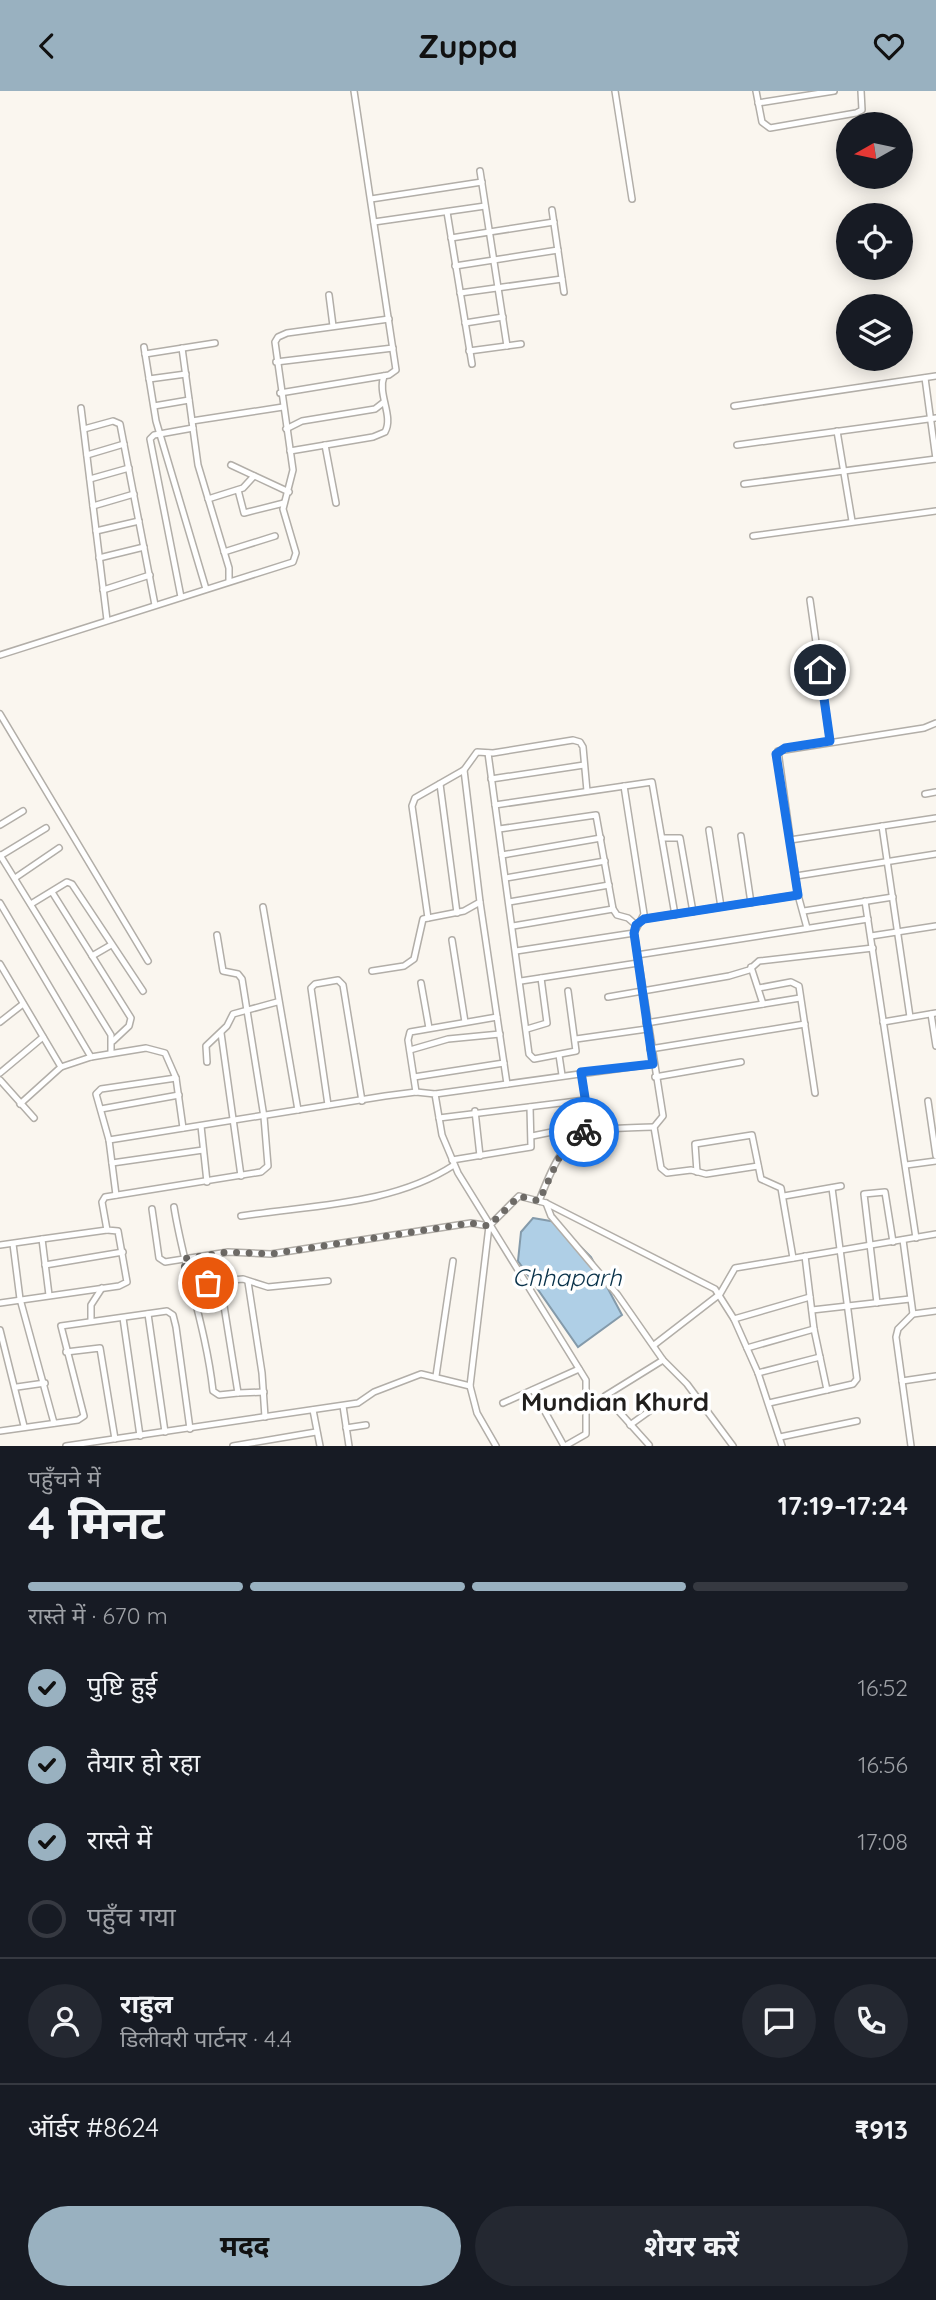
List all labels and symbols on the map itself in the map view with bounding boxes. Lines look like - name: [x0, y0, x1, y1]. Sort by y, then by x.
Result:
- north arrow: [836, 112, 914, 189]
- pin: [790, 640, 850, 700]
- courier: [549, 1097, 619, 1167]
- pin: [178, 1253, 238, 1313]
- water label: Chhaparh: [512, 1262, 622, 1292]
- district label: Mundian Khurd: [521, 1385, 709, 1418]

